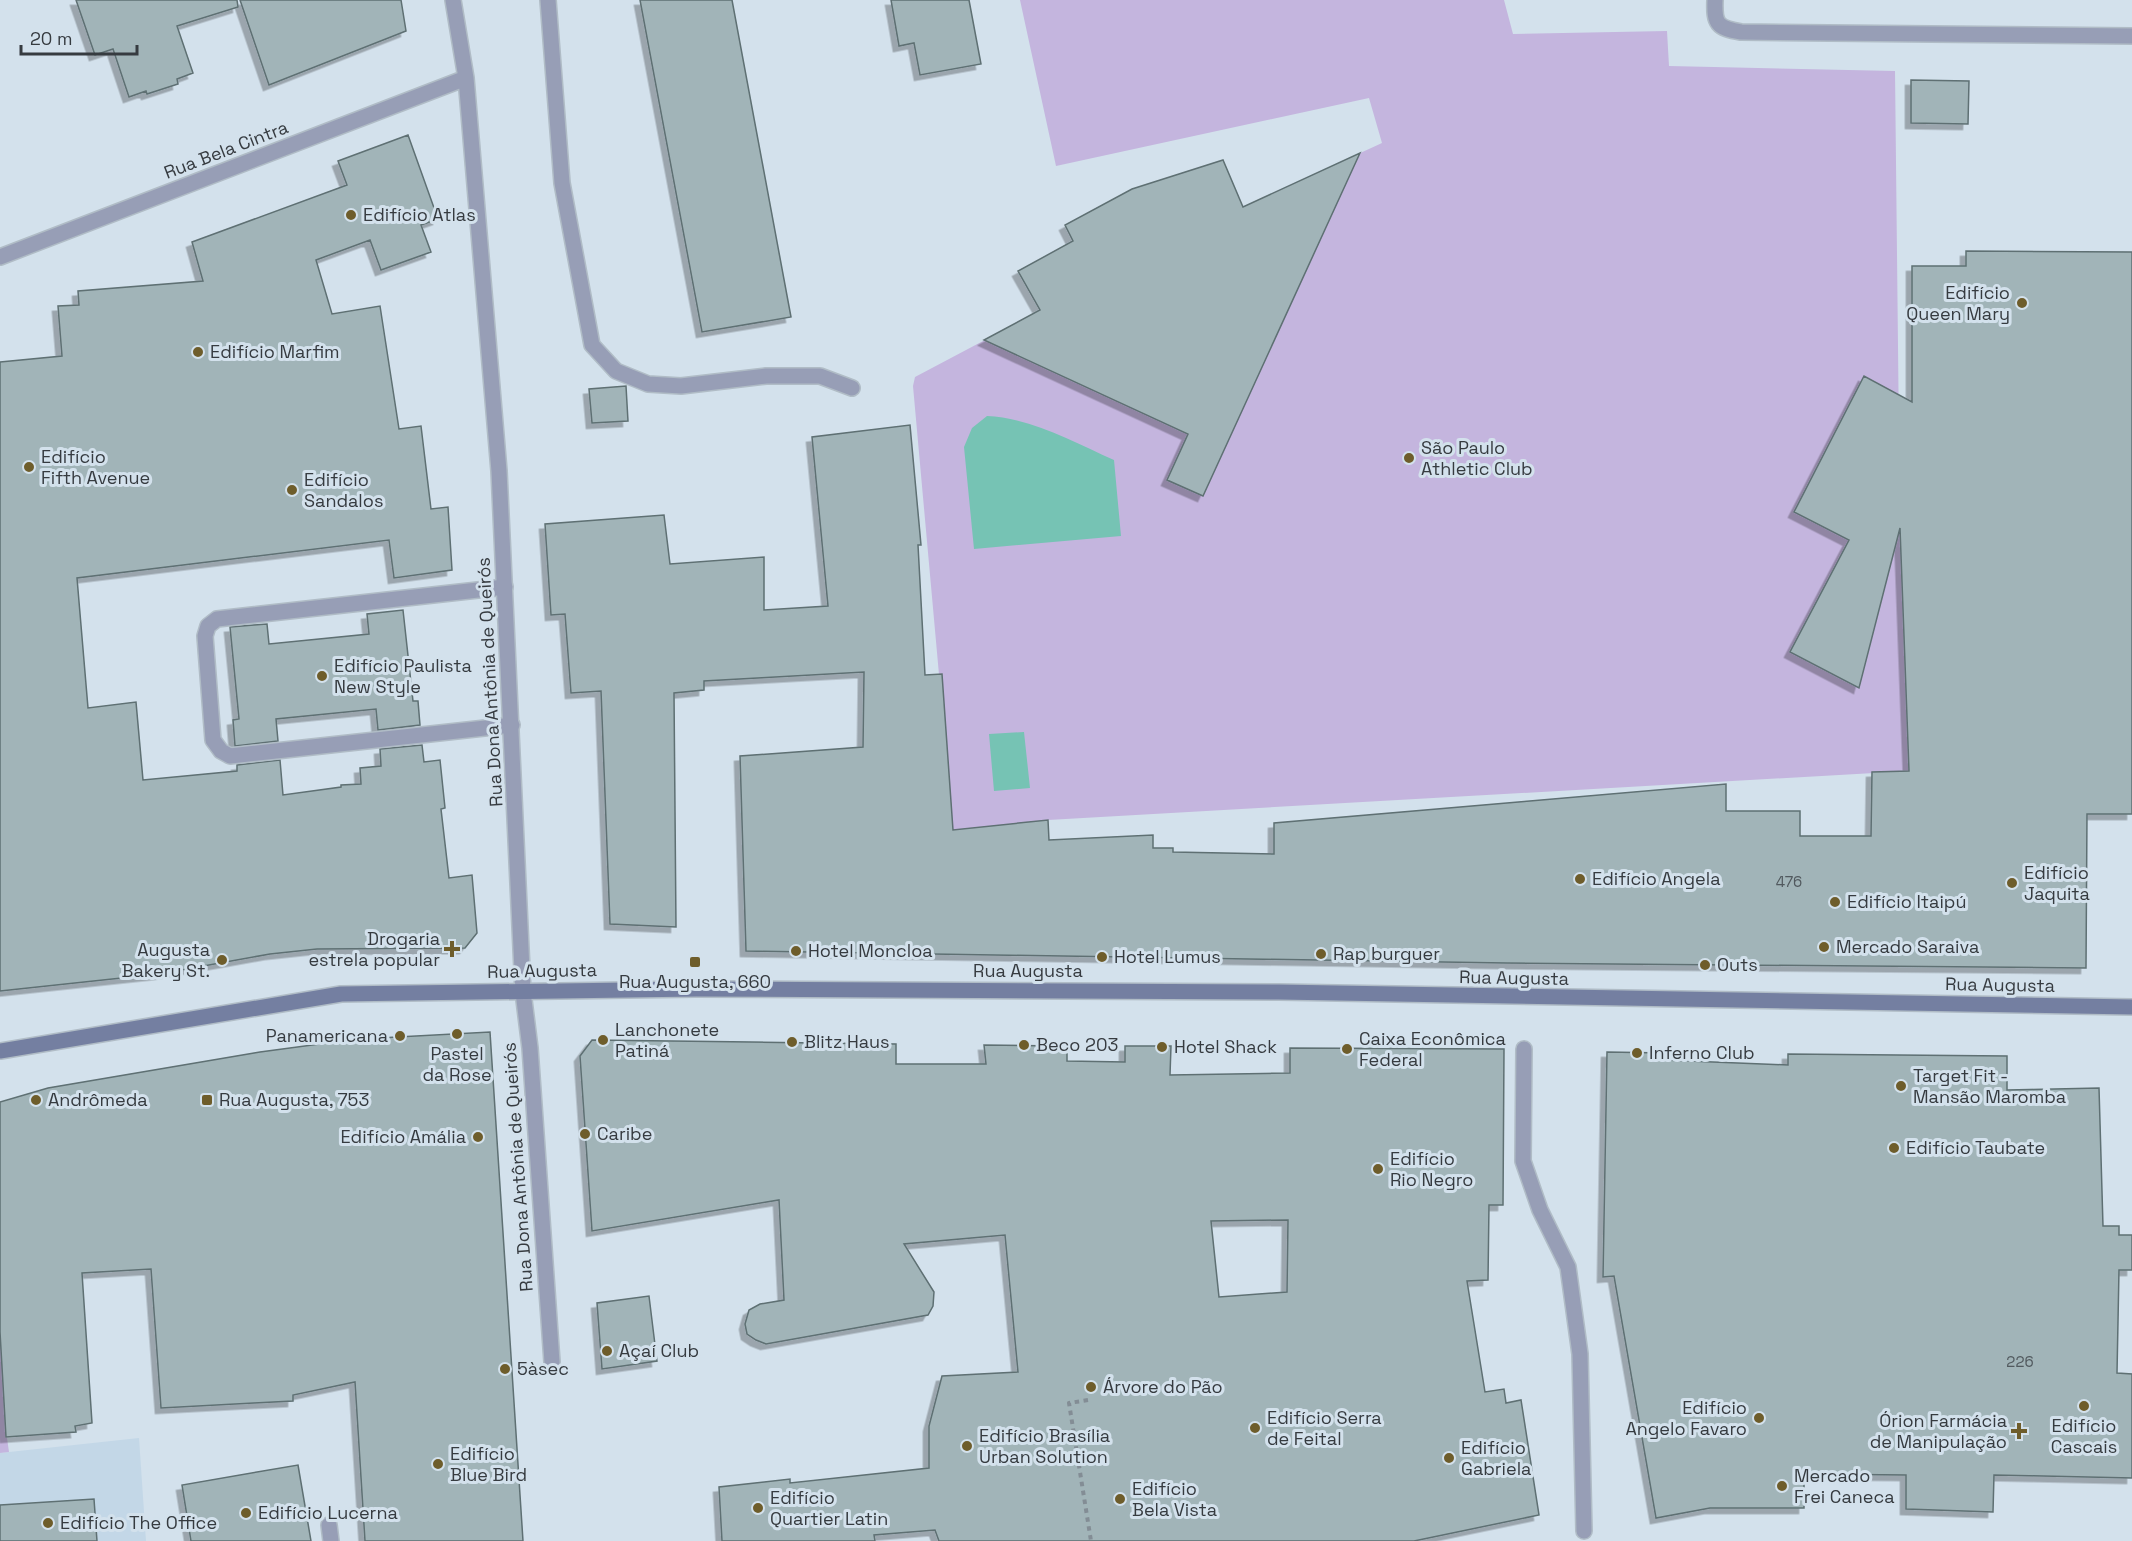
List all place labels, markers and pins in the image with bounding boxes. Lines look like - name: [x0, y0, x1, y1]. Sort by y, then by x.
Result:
- place label: Edifício Atlas: [363, 203, 476, 226]
- marker: Edifício Atlas: [344, 208, 358, 222]
- place label: Edifício Queen Mary: [1906, 281, 2010, 325]
- marker: Edifício Queen Mary: [2015, 296, 2029, 310]
- place label: Edifício Marfim: [210, 340, 340, 363]
- marker: Edifício Marfim: [191, 345, 205, 359]
- place label: São Paulo Athletic Club: [1421, 436, 1533, 480]
- place label: Edifício Fifth Avenue: [41, 445, 150, 489]
- marker: São Paulo Athletic Club: [1402, 451, 1416, 465]
- marker: Edifício Fifth Avenue: [22, 460, 36, 474]
- place label: Edifício Sandalos: [304, 468, 383, 512]
- marker: Edifício Sandalos: [285, 483, 299, 497]
- place label: Edifício Paulista New Style: [334, 654, 472, 698]
- marker: Edifício Paulista New Style: [315, 669, 329, 683]
- place label: Edifício Jaquita: [2024, 861, 2090, 905]
- place label: Edifício Angela: [1592, 867, 1721, 890]
- marker: Edifício Angela: [1573, 872, 1587, 886]
- marker: Edifício Jaquita: [2005, 876, 2019, 890]
- place label: Edifício Itaipú: [1847, 890, 1966, 913]
- marker: Edifício Itaipú: [1828, 895, 1842, 909]
- place label: Drogaria estrela popular: [308, 927, 440, 971]
- place label: Mercado Saraiva: [1836, 935, 1979, 958]
- place label: Augusta Bakery St.: [122, 938, 210, 982]
- place label: Hotel Moncloa: [808, 939, 933, 962]
- marker: Mercado Saraiva: [1817, 940, 1831, 954]
- marker: Drogaria estrela popular: [445, 942, 459, 956]
- place label: Rap burguer: [1333, 942, 1440, 965]
- marker: Hotel Moncloa: [789, 944, 803, 958]
- place label: Hotel Lumus: [1114, 945, 1221, 968]
- marker: Rap burguer: [1314, 947, 1328, 961]
- marker: Hotel Lumus: [1095, 950, 1109, 964]
- marker: Augusta Bakery St.: [215, 953, 229, 967]
- place label: Outs: [1717, 953, 1758, 976]
- marker: Rua Augusta, 660: [688, 955, 702, 969]
- marker: Outs: [1698, 958, 1712, 972]
- place label: Rua Augusta, 660: [619, 970, 771, 993]
- place label: Lanchonete Patiná: [615, 1018, 719, 1062]
- place label: Panamericana: [266, 1024, 388, 1047]
- marker: Pastel da Rose: [450, 1027, 464, 1041]
- place label: Caixa Econômica Federal: [1359, 1027, 1506, 1071]
- marker: Panamericana: [393, 1029, 407, 1043]
- place label: Blitz Haus: [804, 1030, 889, 1053]
- marker: Lanchonete Patiná: [596, 1033, 610, 1047]
- place label: Beco 203: [1036, 1033, 1118, 1056]
- marker: Blitz Haus: [785, 1035, 799, 1049]
- place label: Hotel Shack: [1174, 1035, 1277, 1058]
- marker: Beco 203: [1017, 1038, 1031, 1052]
- marker: Hotel Shack: [1155, 1040, 1169, 1054]
- place label: Inferno Club: [1649, 1041, 1755, 1064]
- place label: Pastel da Rose: [422, 1042, 492, 1086]
- marker: Caixa Econômica Federal: [1340, 1042, 1354, 1056]
- marker: Inferno Club: [1630, 1046, 1644, 1060]
- place label: Target Fit - Mansão Maromba: [1913, 1064, 2066, 1108]
- marker: Target Fit - Mansão Maromba: [1894, 1079, 1908, 1093]
- place label: Andrômeda: [48, 1088, 148, 1111]
- place label: Rua Augusta, 753: [219, 1088, 369, 1111]
- marker: Andrômeda: [29, 1093, 43, 1107]
- marker: Rua Augusta, 753: [200, 1093, 214, 1107]
- place label: Caribe: [597, 1122, 652, 1145]
- place label: Edifício Amália: [340, 1125, 466, 1148]
- marker: Caribe: [578, 1127, 592, 1141]
- marker: Edifício Amália: [471, 1130, 485, 1144]
- place label: Edifício Taubate: [1906, 1136, 2045, 1159]
- marker: Edifício Taubate: [1887, 1141, 1901, 1155]
- place label: Edifício Rio Negro: [1390, 1147, 1473, 1191]
- marker: Edifício Rio Negro: [1371, 1162, 1385, 1176]
- place label: Açaí Club: [619, 1339, 699, 1362]
- marker: Açaí Club: [600, 1344, 614, 1358]
- place label: 5àsec: [517, 1357, 569, 1380]
- marker: 5àsec: [498, 1362, 512, 1376]
- place label: Árvore do Pão: [1103, 1375, 1223, 1398]
- marker: Árvore do Pão: [1084, 1380, 1098, 1394]
- place label: Edifício Angelo Favaro: [1625, 1396, 1747, 1440]
- marker: Edifício Cascais: [2077, 1399, 2091, 1413]
- place label: Edifício Serra de Feital: [1267, 1406, 1382, 1450]
- place label: Órion Farmácia de Manipulação: [1870, 1409, 2007, 1453]
- marker: Edifício Angelo Favaro: [1752, 1411, 1766, 1425]
- place label: Edifício Cascais: [2051, 1414, 2117, 1458]
- marker: Edifício Serra de Feital: [1248, 1421, 1262, 1435]
- place label: Edifício Brasília Urban Solution: [979, 1424, 1110, 1468]
- marker: Órion Farmácia de Manipulação: [2012, 1424, 2026, 1438]
- place label: Edifício Gabriela: [1461, 1436, 1531, 1480]
- marker: Edifício Brasília Urban Solution: [960, 1439, 974, 1453]
- place label: Edifício Blue Bird: [450, 1442, 527, 1486]
- marker: Edifício Gabriela: [1442, 1451, 1456, 1465]
- marker: Edifício Blue Bird: [431, 1457, 445, 1471]
- place label: Mercado Frei Caneca: [1794, 1464, 1895, 1508]
- place label: Edifício Bela Vista: [1132, 1477, 1217, 1521]
- marker: Mercado Frei Caneca: [1775, 1479, 1789, 1493]
- place label: Edifício Quartier Latin: [770, 1486, 888, 1530]
- marker: Edifício Bela Vista: [1113, 1492, 1127, 1506]
- place label: Edifício Lucerna: [258, 1501, 398, 1524]
- marker: Edifício Quartier Latin: [751, 1501, 765, 1515]
- marker: Edifício Lucerna: [239, 1506, 253, 1520]
- place label: Edifício The Office: [60, 1511, 217, 1534]
- marker: Edifício The Office: [41, 1516, 55, 1530]

